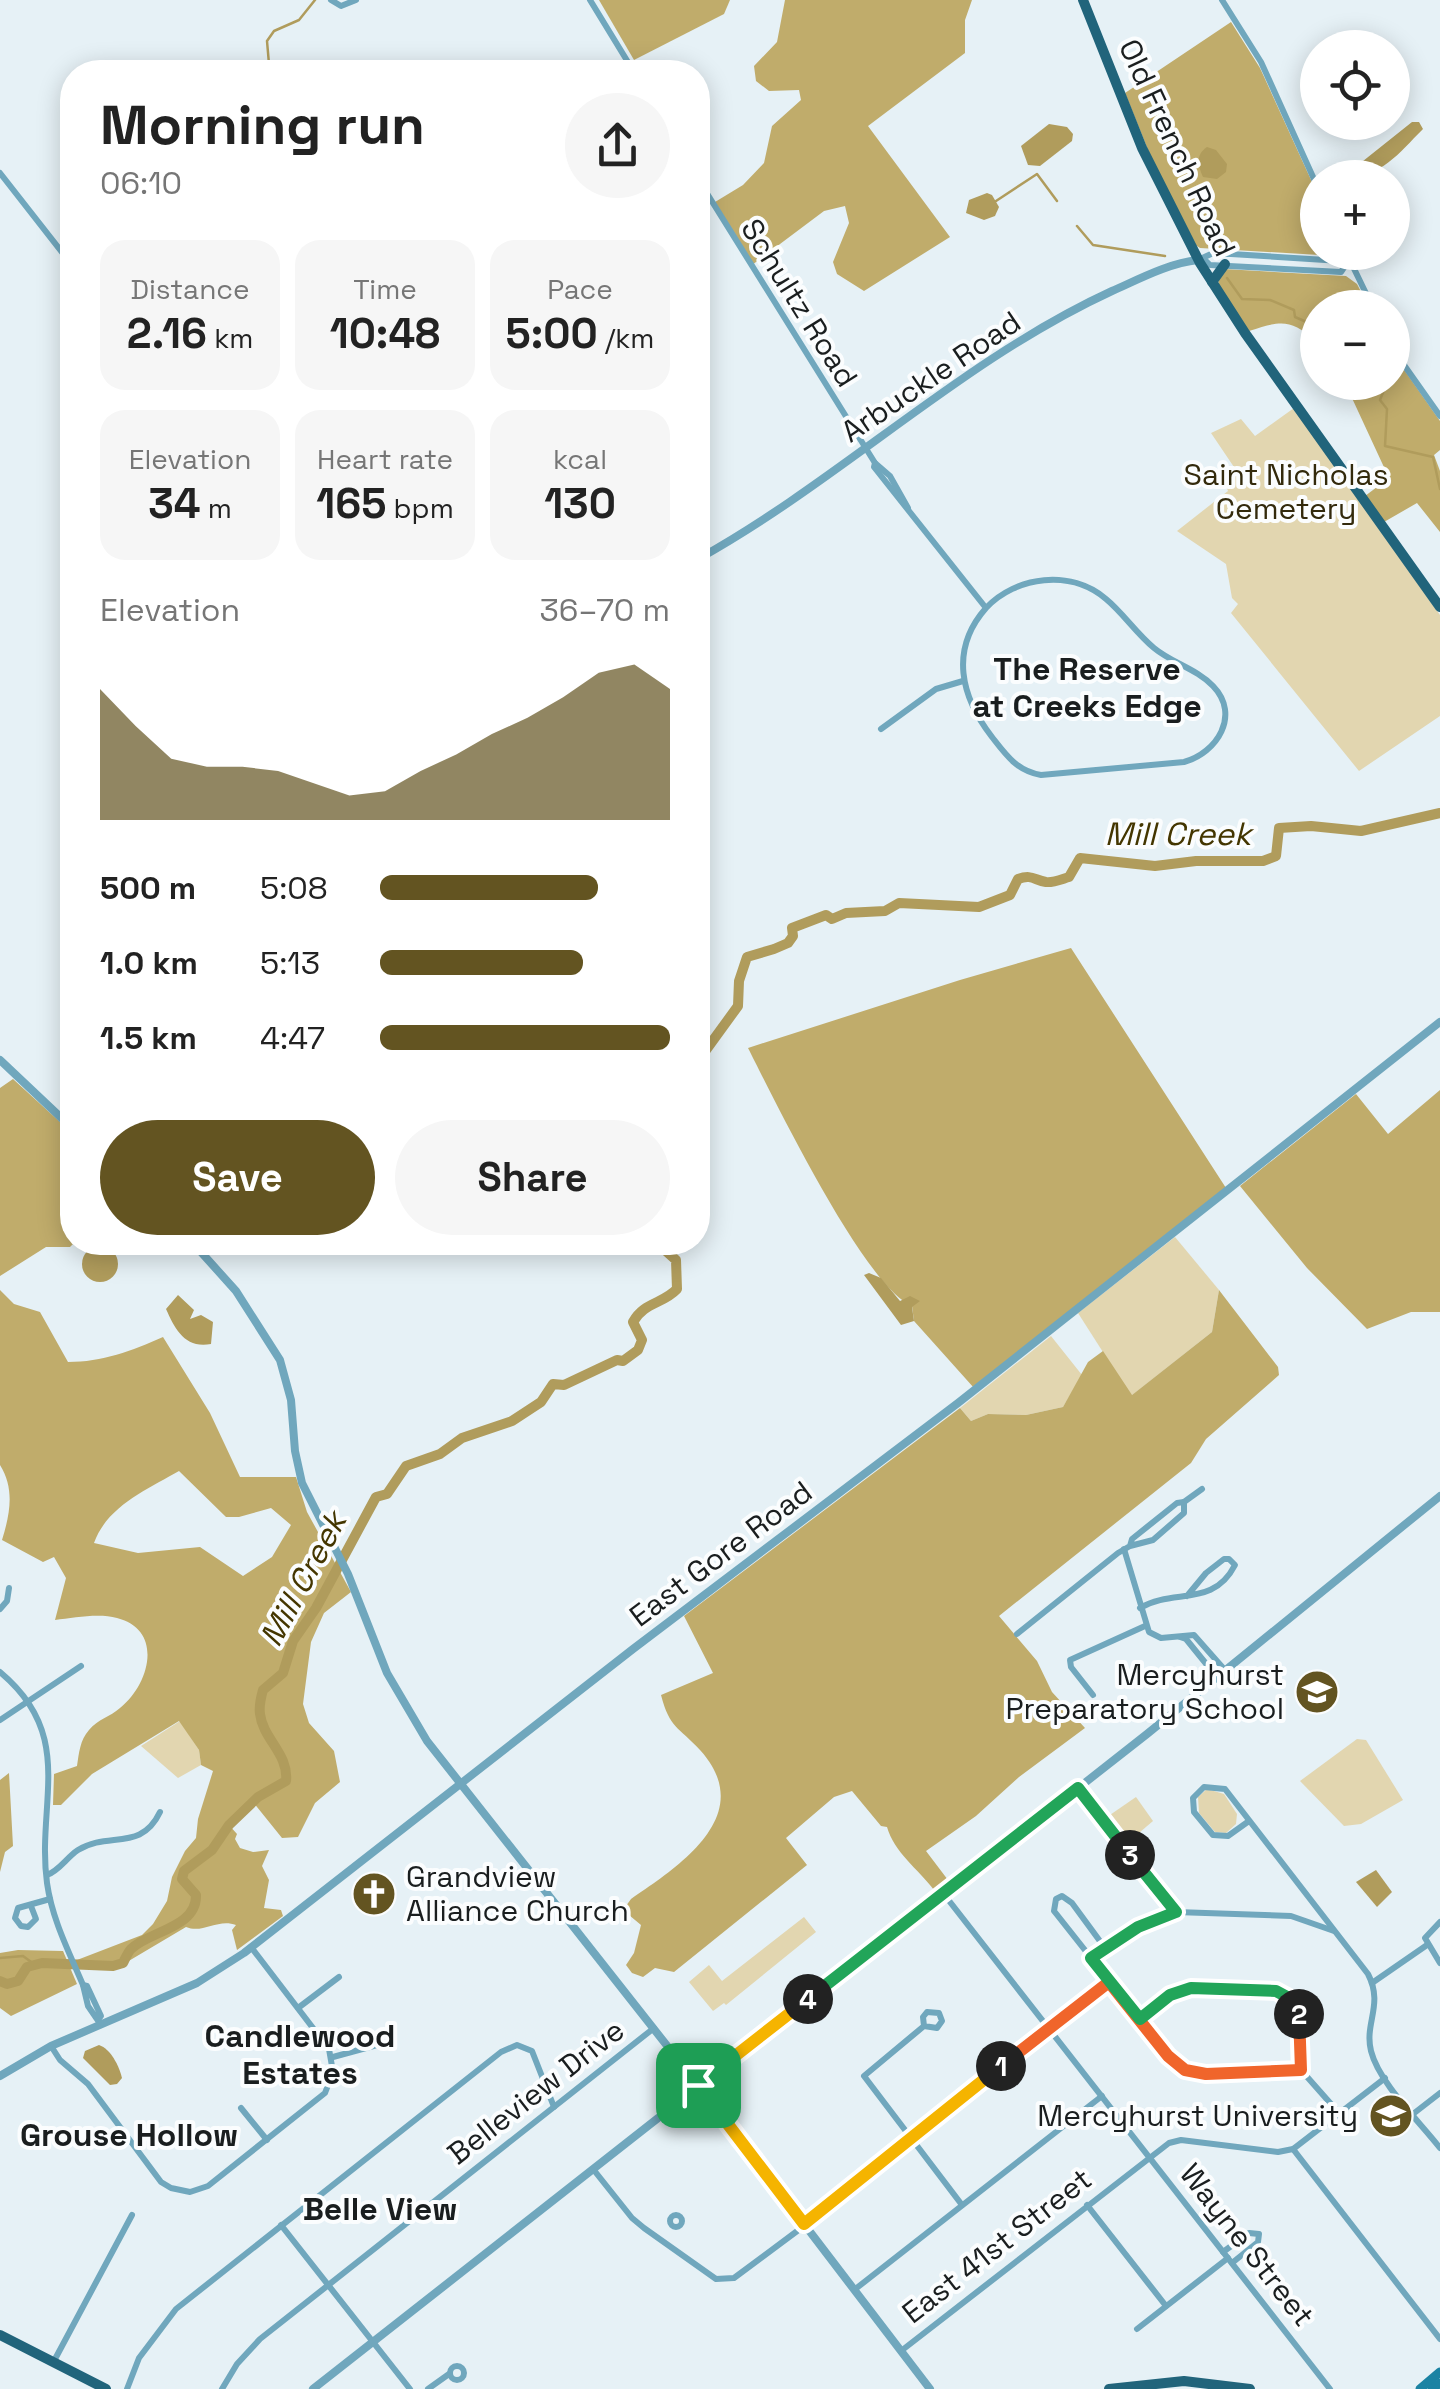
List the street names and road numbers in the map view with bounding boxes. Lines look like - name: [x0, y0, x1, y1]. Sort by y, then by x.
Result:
- street label: Old French Road: [1110, 33, 1245, 263]
- street label: Schultz Road: [732, 211, 867, 394]
- street label: Arbuckle Road: [833, 302, 1028, 451]
- street label: East Gore Road: [621, 1472, 820, 1635]
- street label: Belleview Drive: [439, 2010, 632, 2173]
- street label: Wayne Street: [1171, 2155, 1323, 2334]
- street label: East 41st Street: [894, 2159, 1099, 2332]

